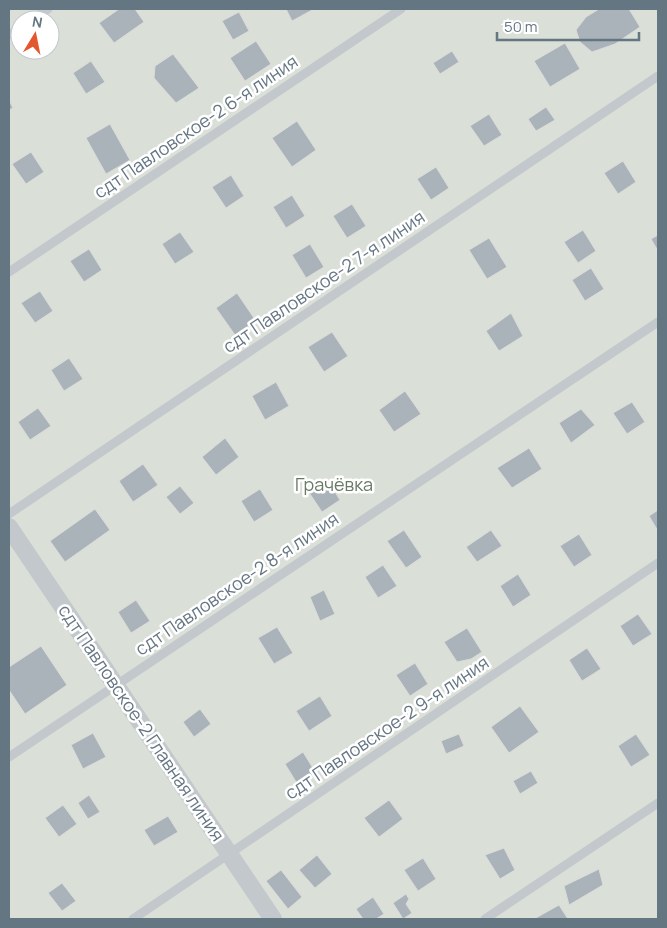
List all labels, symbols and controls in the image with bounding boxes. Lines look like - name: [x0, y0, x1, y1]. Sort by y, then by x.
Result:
- north arrow: [10, 10, 60, 60]
- scale bar: [497, 10, 640, 42]
- text: N: [31, 11, 44, 32]
- text: 50 m: [504, 16, 538, 37]
- street label: сдт Павловское-2 6-я линия: [89, 49, 302, 203]
- street label: сдт Павловское-2 7-я линия: [218, 205, 429, 358]
- park label: Грачёвка: [295, 472, 373, 496]
- street label: сдт Павловское-2 8-я линия: [130, 506, 343, 660]
- street label: сдт Павловское-2 Главная линия: [53, 599, 230, 846]
- street label: сдт Павловское-2 9-я линия: [280, 650, 493, 804]

